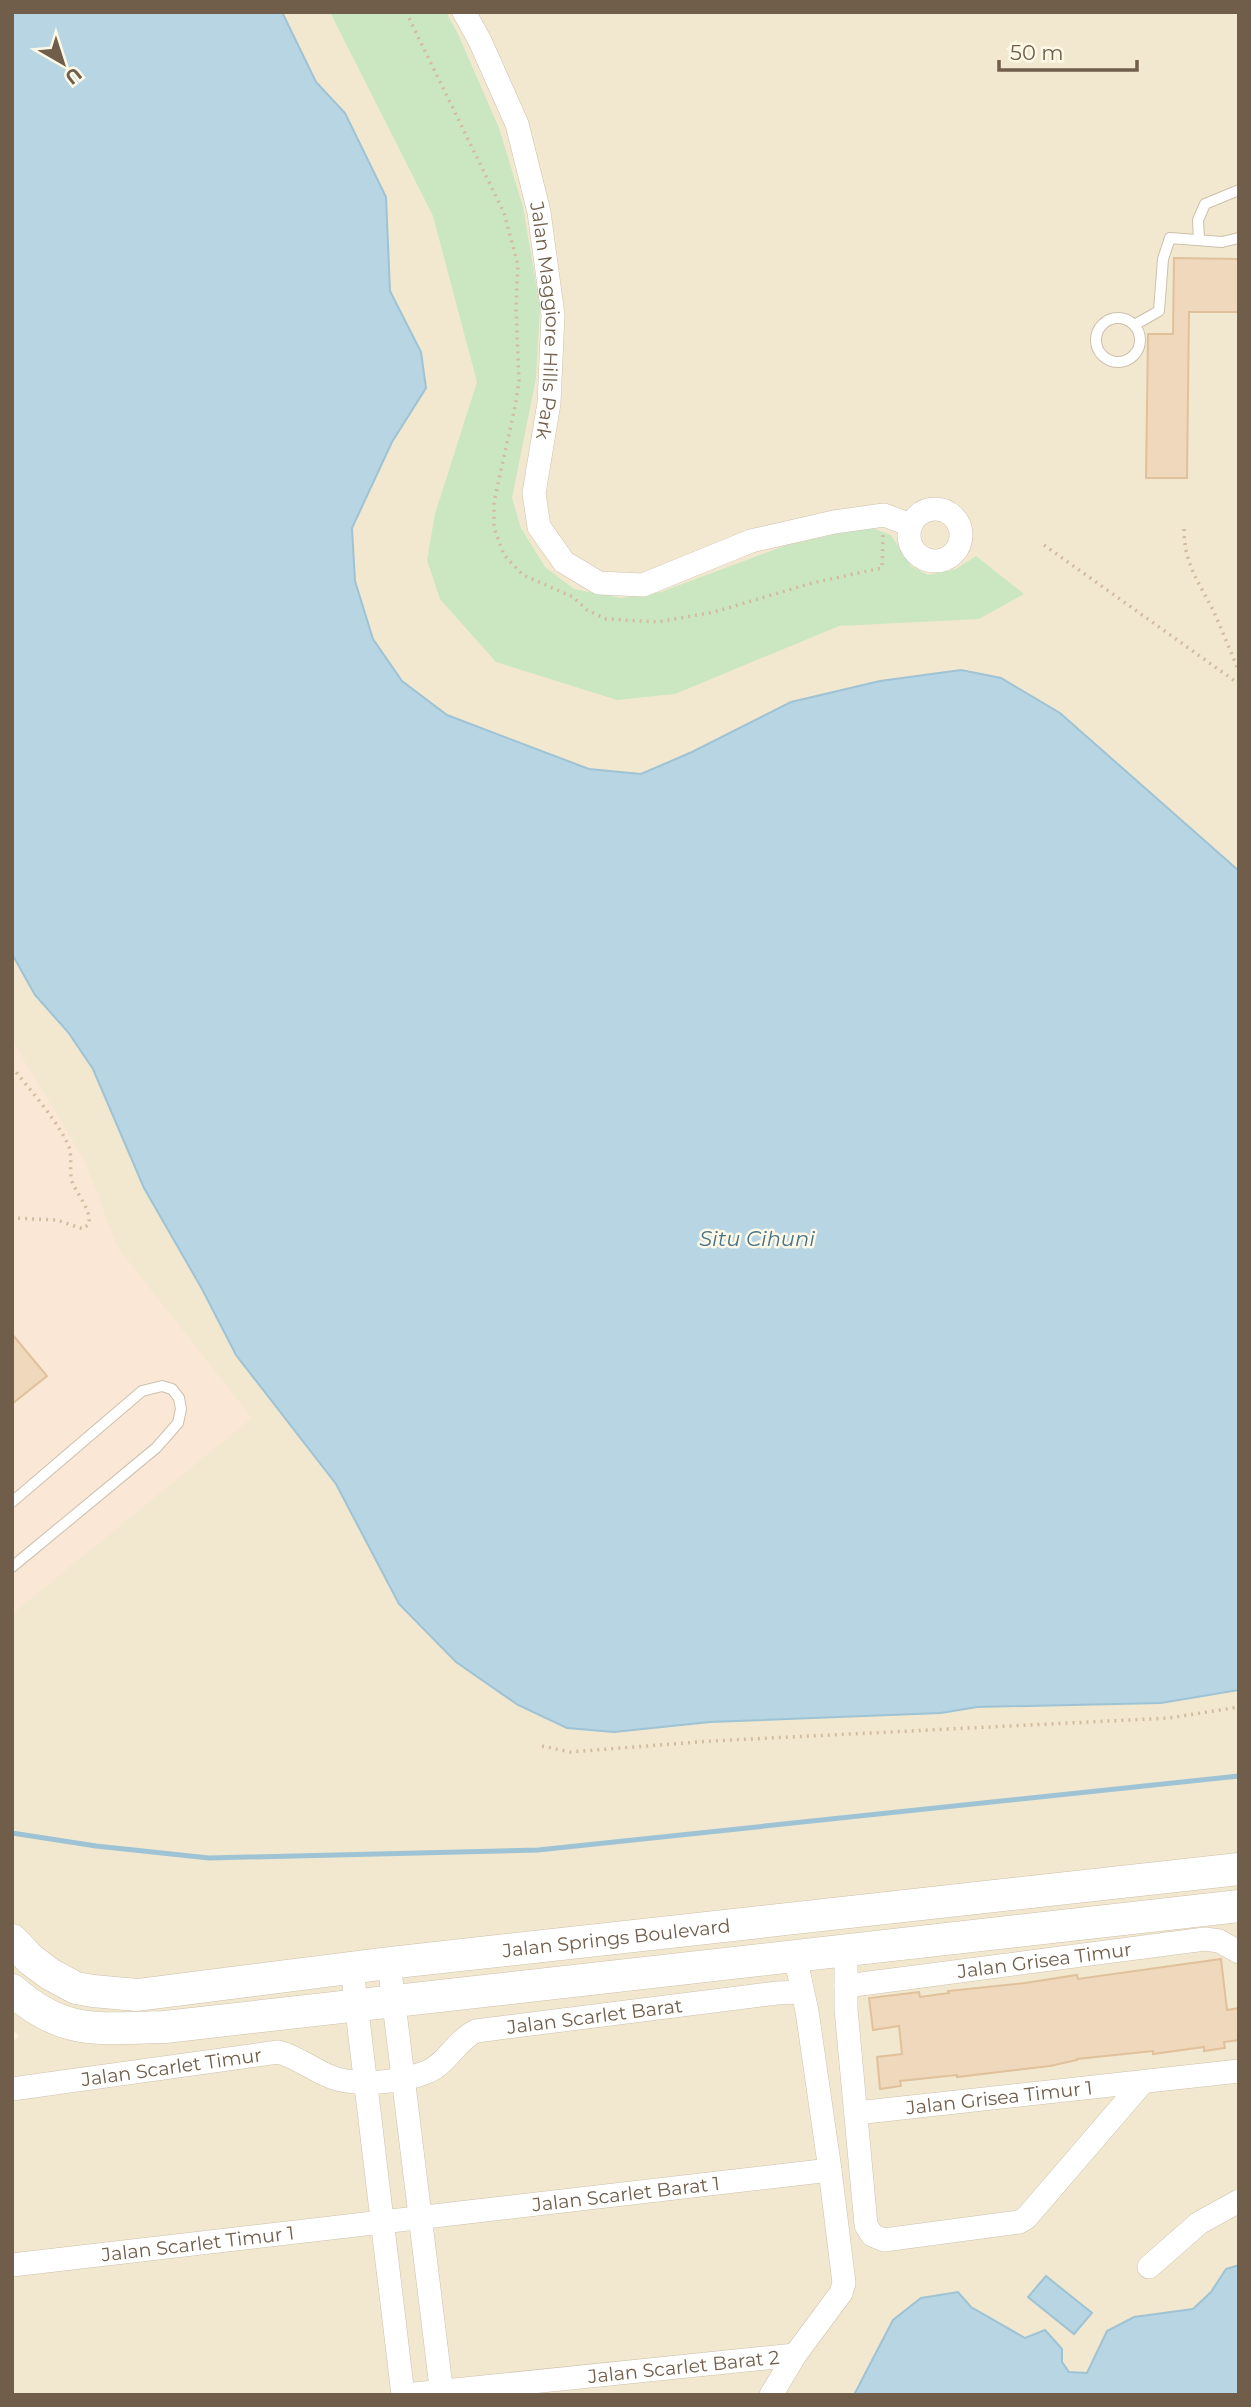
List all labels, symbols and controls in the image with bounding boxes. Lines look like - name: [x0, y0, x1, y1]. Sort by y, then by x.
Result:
- north arrow: [28, 28, 98, 98]
- scale bar: [999, 28, 1137, 72]
- text: 50 m: [1010, 40, 1064, 65]
- text: U: [60, 62, 86, 89]
- street label: Jalan Maggiore Hills Park: [525, 198, 564, 442]
- water label: Situ Cihuni: [699, 1226, 815, 1251]
- street label: Jalan Springs Boulevard: [500, 1914, 732, 1962]
- street label: Jalan Grisea Timur: [955, 1938, 1133, 1983]
- street label: Jalan Scarlet Barat: [505, 1994, 684, 2039]
- street label: Jalan Scarlet Timur: [79, 2043, 263, 2091]
- street label: Jalan Grisea Timur 1: [904, 2076, 1094, 2120]
- street label: Jalan Scarlet Barat 1: [530, 2172, 721, 2217]
- street label: Jalan Scarlet Timur 1: [99, 2221, 295, 2267]
- street label: Jalan Scarlet Barat 2: [586, 2346, 781, 2388]

